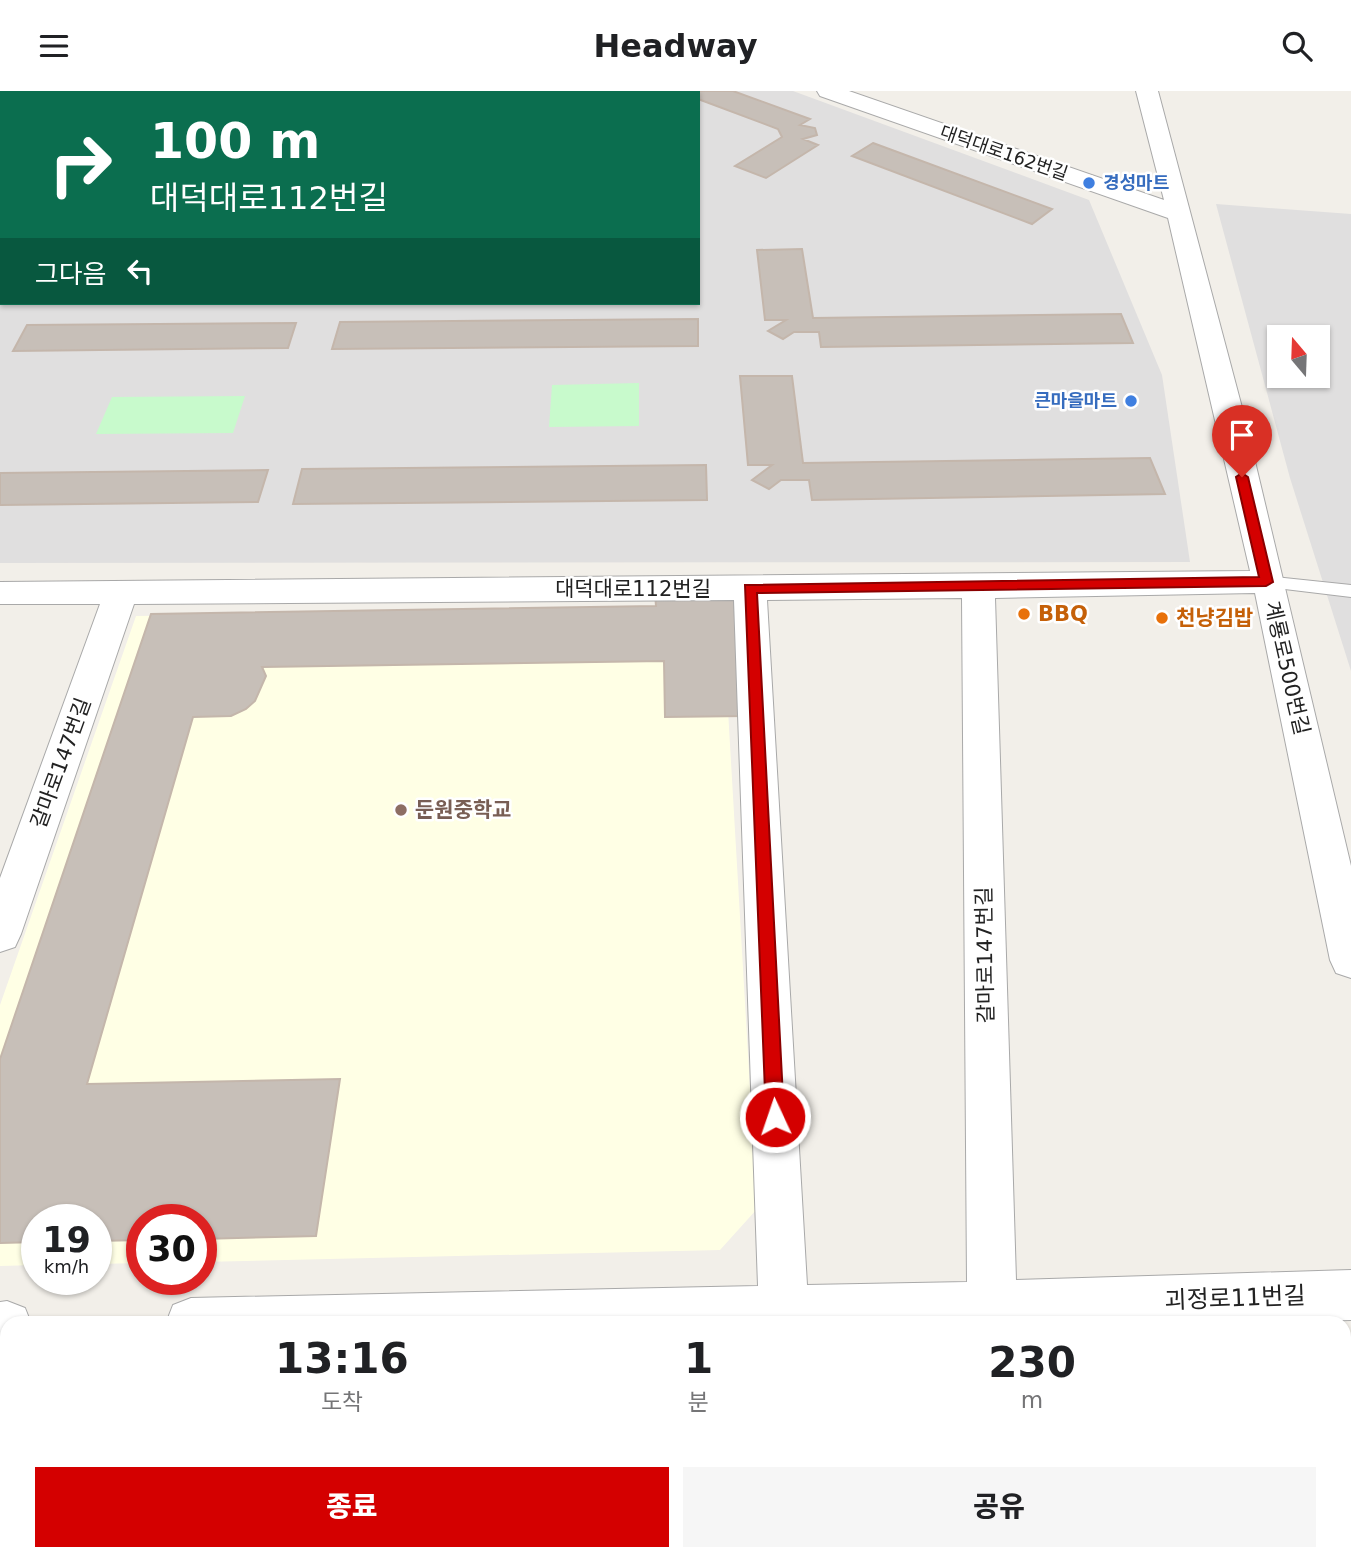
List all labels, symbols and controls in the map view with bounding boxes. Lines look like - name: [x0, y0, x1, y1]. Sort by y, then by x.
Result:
- icon: menu: [35, 27, 73, 65]
- text: Headway: [593, 27, 758, 65]
- icon: search: [1278, 27, 1316, 65]
- text: 100 m: [150, 113, 320, 170]
- icon: right: [35, 119, 126, 210]
- street label: 대덕대로162번길: [938, 121, 1071, 184]
- place label: 경성마트: [1103, 172, 1169, 193]
- marker: 경성마트: [1081, 175, 1097, 191]
- text: 대덕대로112번길: [150, 179, 388, 217]
- icon: left: [121, 252, 159, 290]
- text: 그다음: [35, 259, 107, 289]
- north arrow: [1267, 325, 1330, 389]
- map controls: [1267, 325, 1330, 388]
- place label: 큰마을마트: [1034, 390, 1117, 411]
- marker: 큰마을마트: [1123, 393, 1139, 409]
- pin: [1212, 405, 1272, 477]
- icon: arrive: [1223, 416, 1261, 454]
- street label: 대덕대로112번길: [555, 577, 711, 601]
- street label: 계룡로500번길: [1260, 599, 1314, 737]
- place label: BBQ: [1038, 602, 1088, 626]
- marker: BBQ: [1016, 606, 1032, 622]
- place label: 천냥김밥: [1176, 606, 1253, 630]
- marker: 천냥김밥: [1154, 610, 1170, 626]
- street label: 갈마로147번길: [26, 695, 96, 831]
- place label: 둔원중학교: [415, 798, 512, 822]
- marker: 둔원중학교: [393, 802, 409, 818]
- street label: 갈마로147번길: [972, 886, 998, 1024]
- position arrow: [738, 1080, 812, 1154]
- speed limit sign: 30: [126, 1204, 217, 1295]
- text: 19: [42, 1220, 91, 1260]
- text: km/h: [44, 1256, 89, 1277]
- street label: 괴정로11번길: [1164, 1282, 1306, 1314]
- text: 13:16: [275, 1334, 409, 1383]
- text: 1: [684, 1334, 713, 1383]
- text: 230: [988, 1338, 1076, 1387]
- text: m: [1021, 1387, 1043, 1413]
- text: 도착: [321, 1389, 363, 1415]
- text: 분: [688, 1389, 709, 1415]
- button: 종료: [35, 1467, 669, 1547]
- button: 공유: [683, 1467, 1316, 1547]

